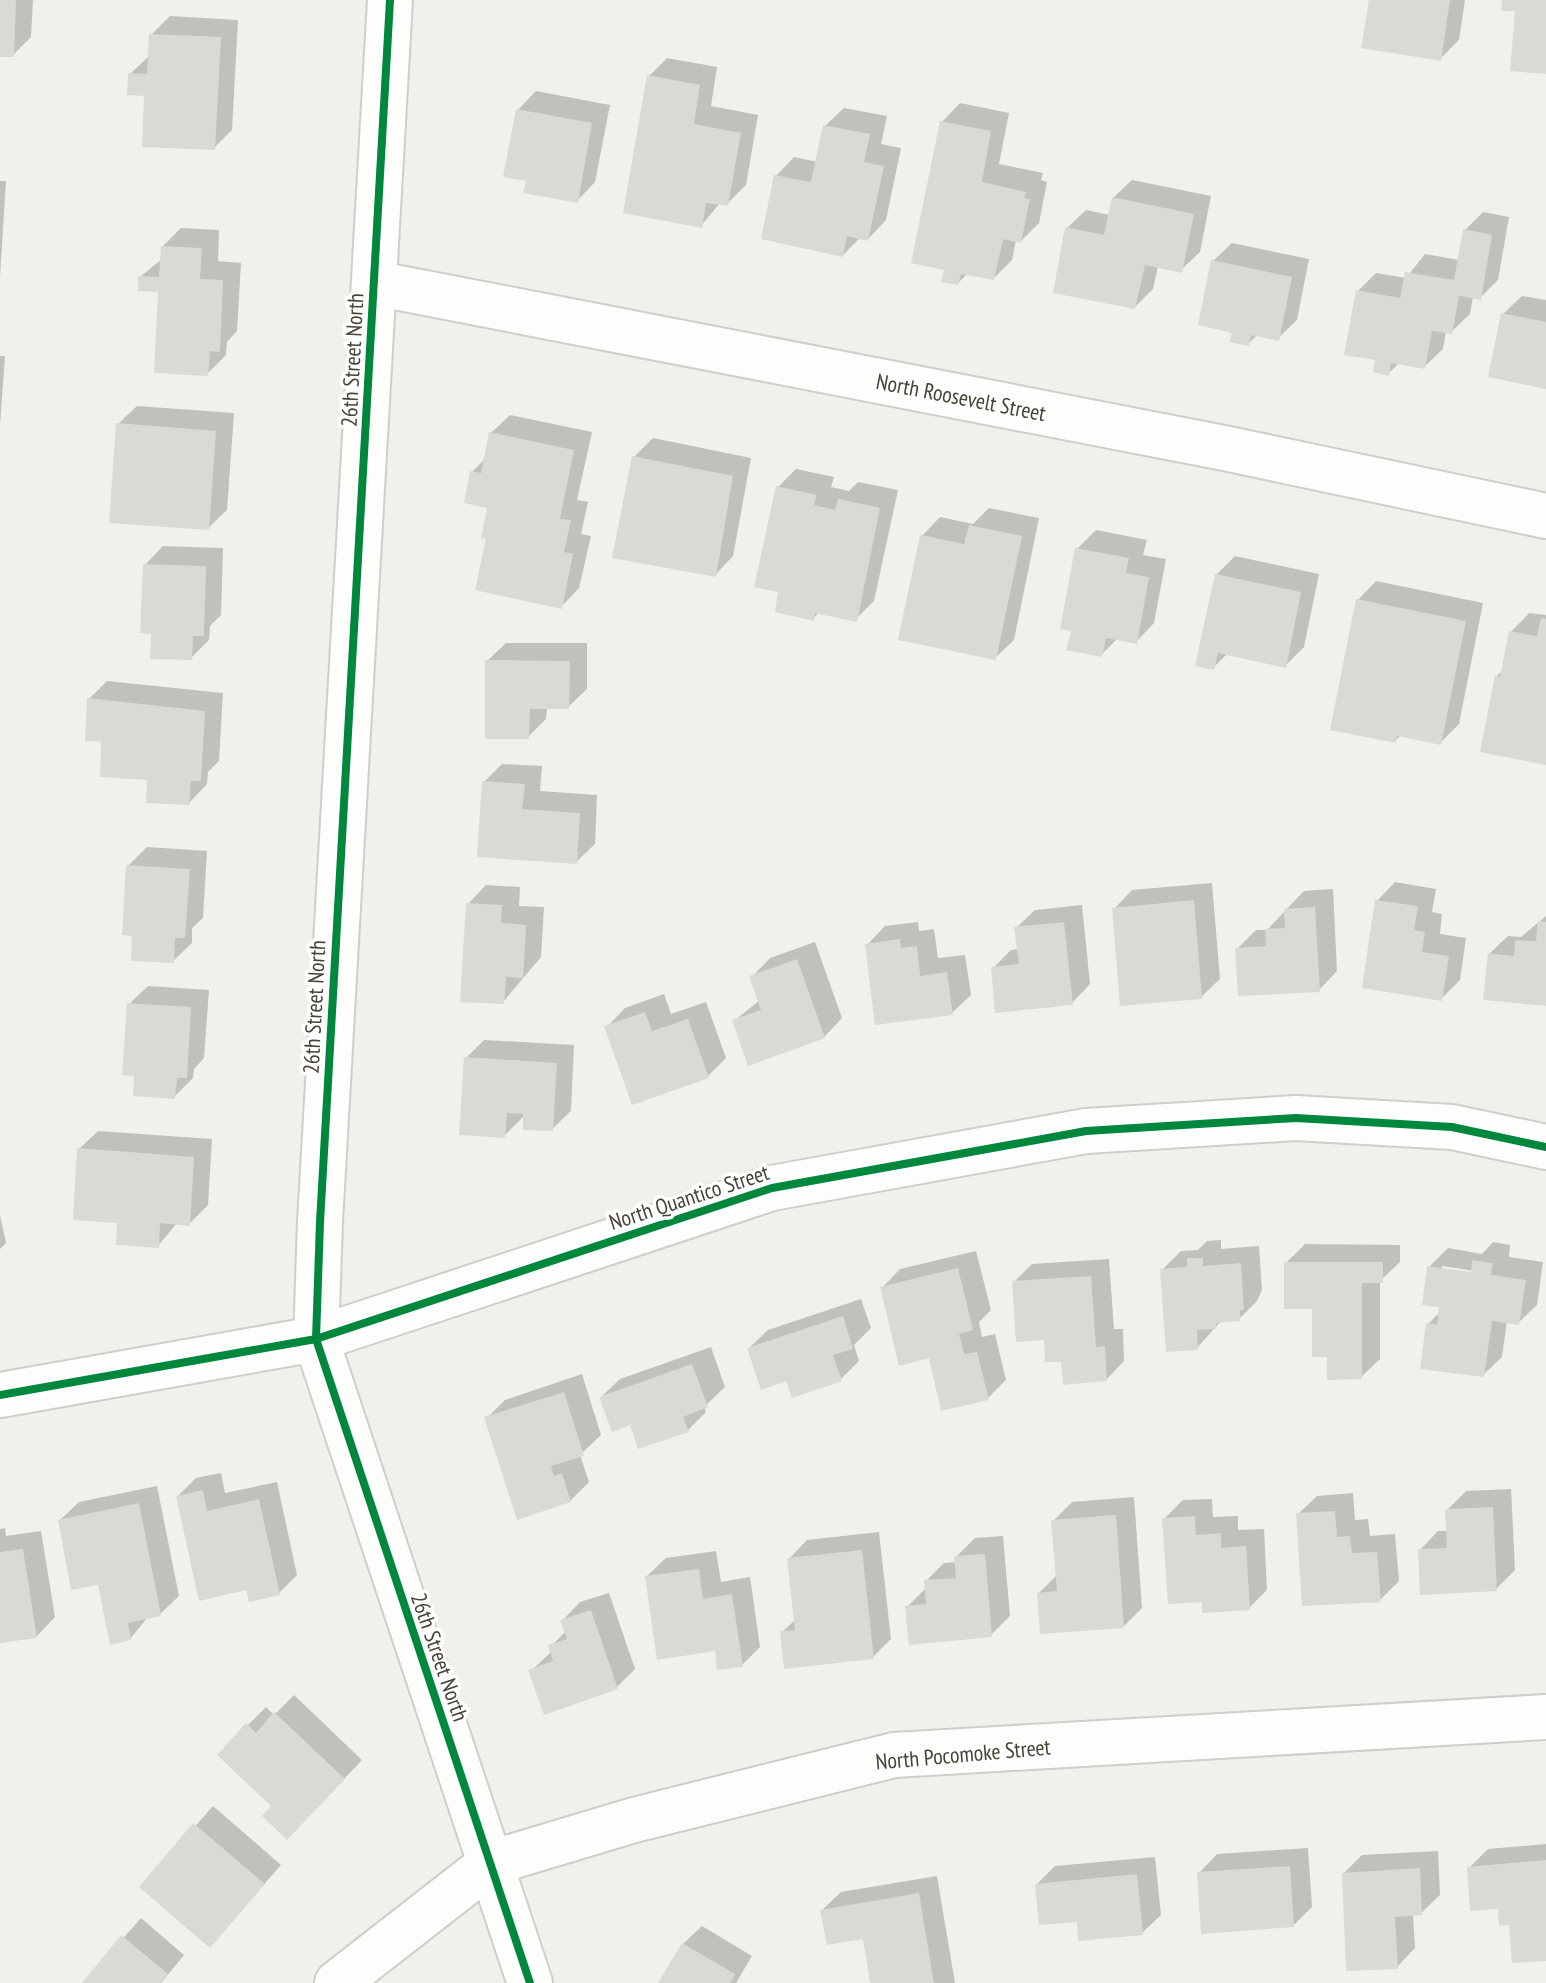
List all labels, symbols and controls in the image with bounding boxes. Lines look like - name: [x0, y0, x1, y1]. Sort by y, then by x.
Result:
- street label: 26th Street North: [335, 292, 369, 428]
- street label: North Roosevelt Street: [874, 367, 1048, 427]
- street label: 26th Street North: [297, 939, 331, 1075]
- street label: North Quantico Street: [606, 1158, 772, 1236]
- street label: 26th Street North: [405, 1589, 475, 1725]
- street label: North Pocomoke Street: [874, 1732, 1052, 1776]

